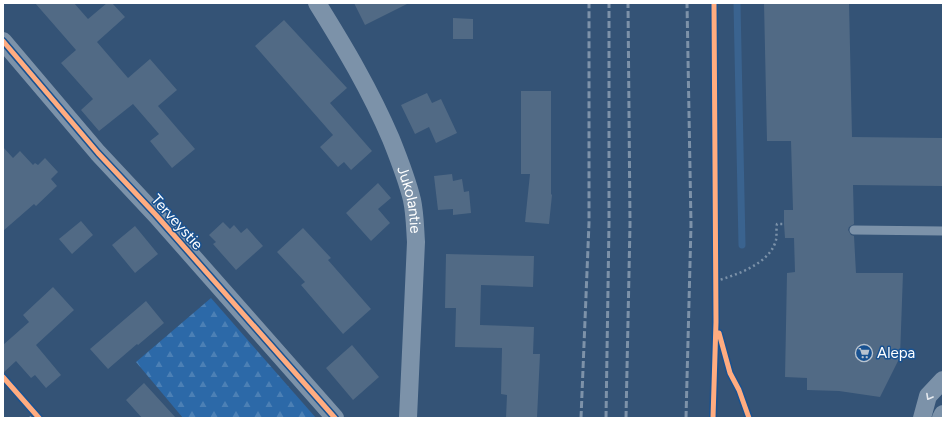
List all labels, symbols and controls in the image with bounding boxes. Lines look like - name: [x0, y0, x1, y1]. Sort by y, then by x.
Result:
- street label: Jukolantie: [393, 164, 424, 234]
- street label: Terveystie: [147, 191, 207, 253]
- supermarket icon: Alepa: [854, 343, 874, 363]
- place label: Alepa: [877, 344, 915, 362]
- one-way arrow: [926, 393, 934, 400]

